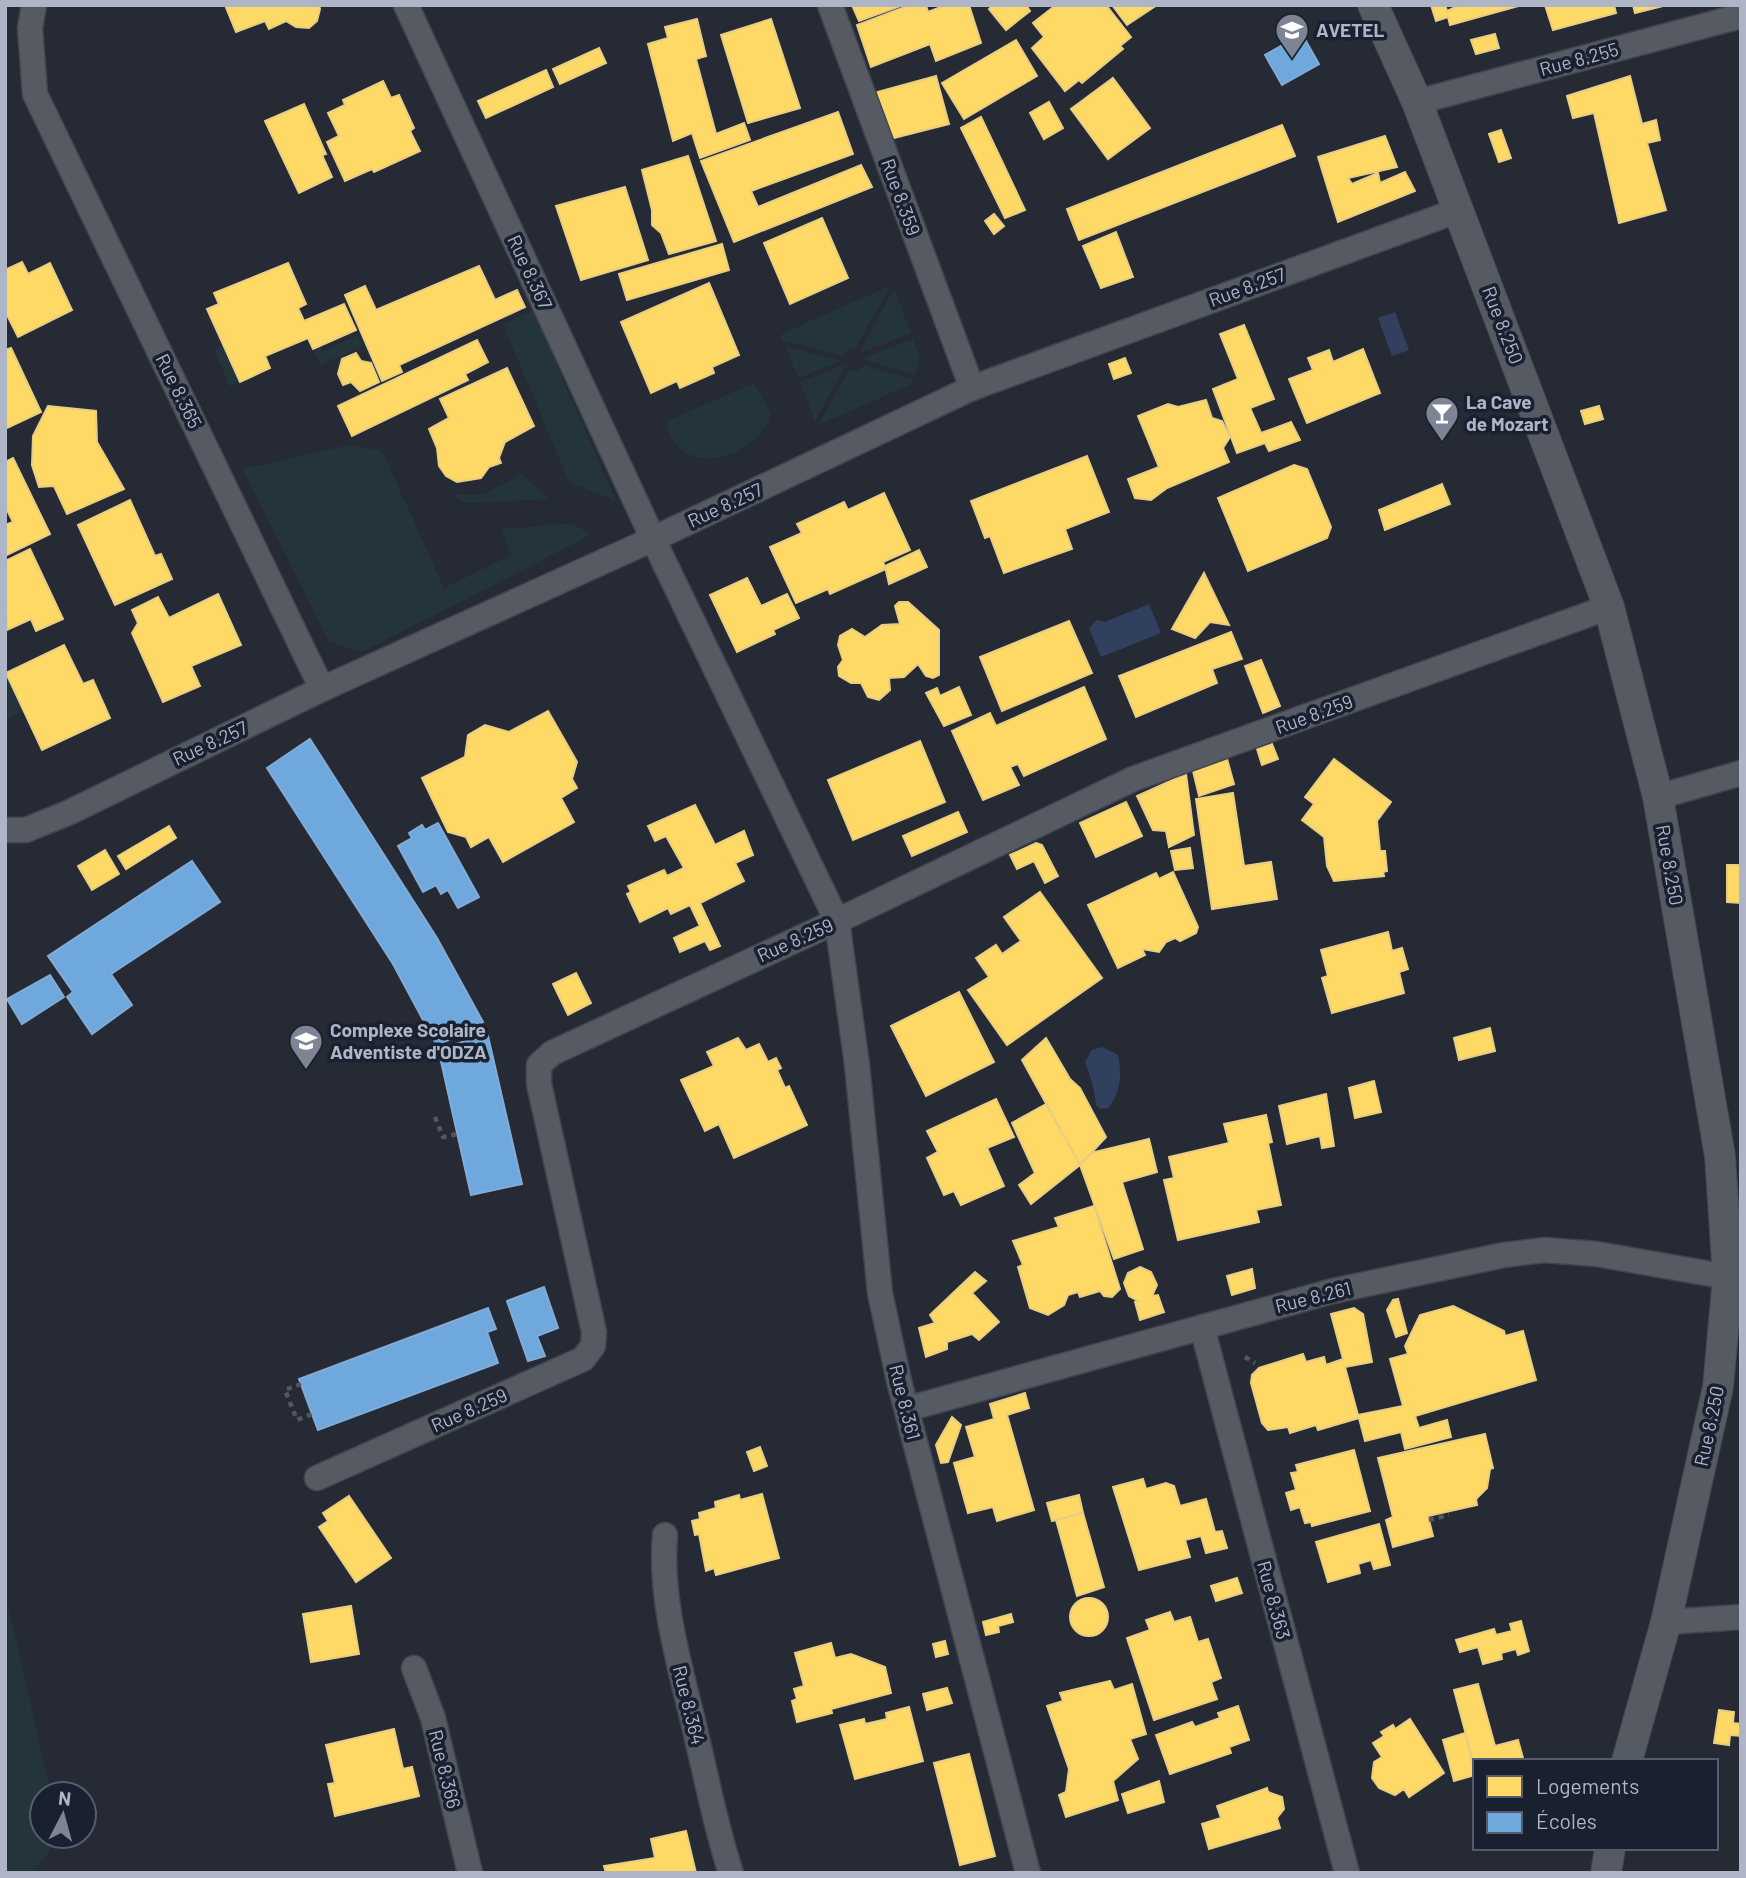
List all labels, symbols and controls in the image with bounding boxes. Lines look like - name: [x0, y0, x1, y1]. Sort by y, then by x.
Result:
- school or university icon: AVETEL: [1273, 11, 1311, 60]
- place label: AVETEL: [1316, 18, 1384, 41]
- street label: Rue 8.255: [1537, 37, 1621, 80]
- street label: Rue 8.359: [877, 155, 926, 239]
- street label: Rue 8.367: [503, 231, 558, 313]
- street label: Rue 8.257: [1205, 262, 1288, 311]
- street label: Rue 8.250: [1478, 283, 1529, 367]
- street label: Rue 8.365: [152, 350, 207, 432]
- place label: La Cave de Mozart: [1466, 390, 1548, 435]
- bar icon: La Cave de Mozart: [1423, 394, 1461, 443]
- street label: Rue 8.257: [684, 477, 766, 532]
- street label: Rue 8.259: [1272, 689, 1356, 738]
- street label: Rue 8.257: [169, 715, 251, 770]
- street label: Rue 8.250: [1652, 823, 1689, 907]
- street label: Rue 8.259: [753, 913, 836, 966]
- place label: Complexe Scolaire Adventiste d'ODZA: [330, 1018, 487, 1063]
- school or university icon: Complexe Scolaire Adventiste d'ODZA: [287, 1022, 325, 1071]
- street label: Rue 8.261: [1273, 1276, 1353, 1317]
- street label: Rue 8.361: [885, 1362, 926, 1442]
- street label: Rue 8.259: [427, 1383, 510, 1436]
- street label: Rue 8.250: [1689, 1384, 1728, 1468]
- street label: Rue 8.363: [1253, 1558, 1296, 1642]
- street label: Rue 8.364: [669, 1663, 710, 1747]
- street label: Rue 8.366: [425, 1727, 466, 1811]
- legend: [1473, 1759, 1718, 1850]
- text: Logements: [1536, 1773, 1639, 1798]
- north arrow: [28, 1780, 98, 1850]
- text: N: [57, 1785, 72, 1810]
- text: Écoles: [1536, 1808, 1597, 1833]

